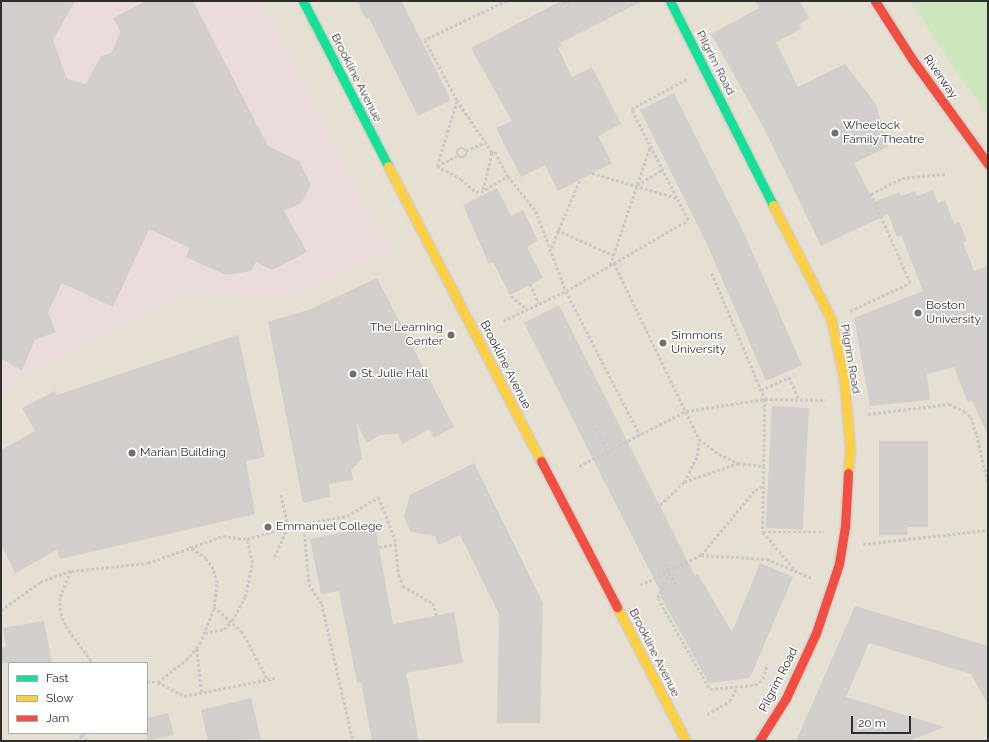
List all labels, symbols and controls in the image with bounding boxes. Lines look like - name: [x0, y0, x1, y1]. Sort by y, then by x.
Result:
- street label: Pilgrim Road: [693, 28, 737, 98]
- street label: Brookline Avenue: [327, 31, 385, 125]
- street label: Riverway: [920, 52, 960, 102]
- place label: Wheelock Family Theatre: [843, 119, 925, 147]
- marker: Wheelock Family Theatre: [830, 128, 840, 138]
- place label: Boston University: [926, 299, 981, 327]
- marker: Boston University: [913, 308, 923, 318]
- street label: Brookline Avenue: [476, 318, 534, 412]
- place label: The Learning Center: [370, 321, 443, 349]
- street label: Pilgrim Road: [837, 323, 863, 395]
- place label: Simmons University: [671, 329, 726, 357]
- marker: The Learning Center: [446, 330, 456, 340]
- marker: Simmons University: [658, 338, 668, 348]
- place label: St. Julie Hall: [361, 367, 428, 381]
- marker: St. Julie Hall: [348, 369, 358, 379]
- place label: Marian Building: [140, 446, 226, 460]
- marker: Marian Building: [127, 448, 137, 458]
- place label: Emmanuel College: [276, 520, 383, 534]
- marker: Emmanuel College: [263, 522, 273, 532]
- street label: Brookline Avenue: [625, 606, 683, 700]
- street label: Pilgrim Road: [757, 645, 801, 715]
- legend: [8, 662, 148, 734]
- text: Fast: [46, 671, 69, 685]
- text: Slow: [46, 691, 73, 705]
- scale bar: [853, 708, 913, 734]
- text: Jam: [46, 711, 69, 725]
- text: 20 m: [858, 716, 886, 730]

